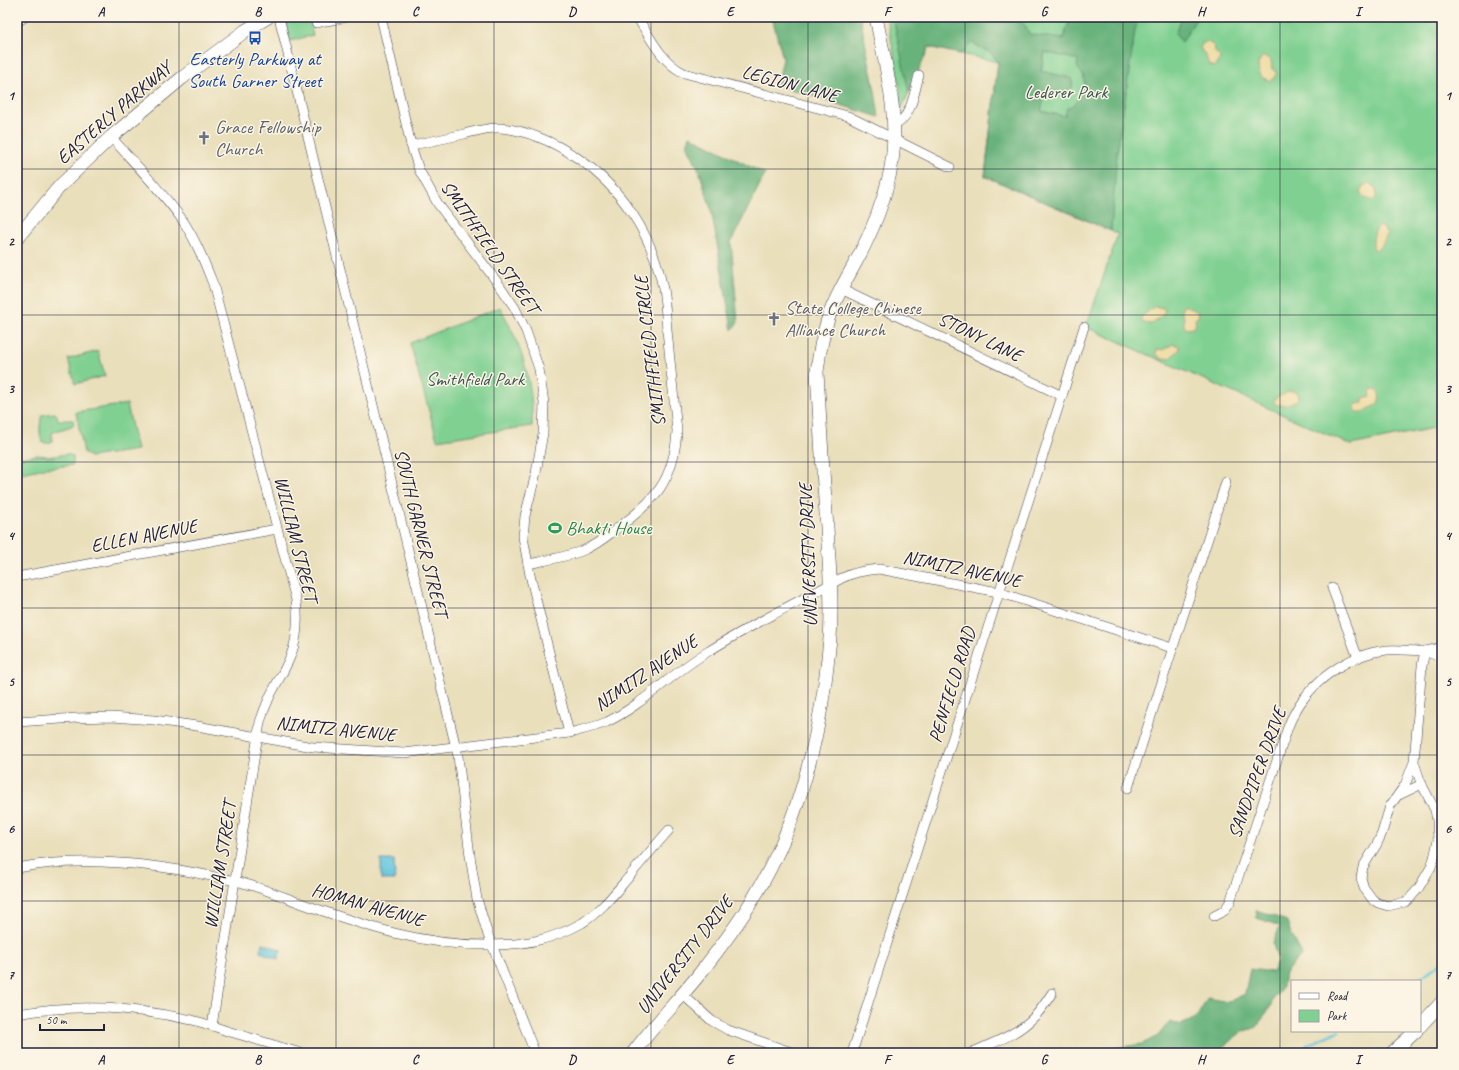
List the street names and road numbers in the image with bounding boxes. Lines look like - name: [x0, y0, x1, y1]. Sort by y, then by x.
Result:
- street label: EASTERLY PARKWAY: [52, 54, 179, 170]
- street label: LEGION LANE: [739, 60, 843, 109]
- street label: SMITHFIELD STREET: [435, 176, 548, 322]
- street label: SMITHFIELD CIRCLE: [629, 272, 671, 428]
- street label: STONY LANE: [934, 306, 1028, 369]
- street label: SOUTH GARNER STREET: [389, 447, 455, 624]
- street label: WILLIAM STREET: [269, 474, 324, 609]
- street label: UNIVERSITY DRIVE: [793, 480, 822, 627]
- street label: ELLEN AVENUE: [89, 513, 202, 558]
- street label: NIMITZ AVENUE: [901, 545, 1026, 594]
- street label: PENFIELD ROAD: [923, 623, 981, 745]
- street label: NIMITZ AVENUE: [590, 628, 705, 716]
- street label: SANDPIPER DRIVE: [1222, 702, 1293, 842]
- street label: NIMITZ AVENUE: [275, 711, 399, 747]
- street label: WILLIAM STREET: [198, 795, 243, 930]
- street label: HOMAN AVENUE: [309, 878, 429, 933]
- street label: UNIVERSITY DRIVE: [631, 889, 740, 1019]

